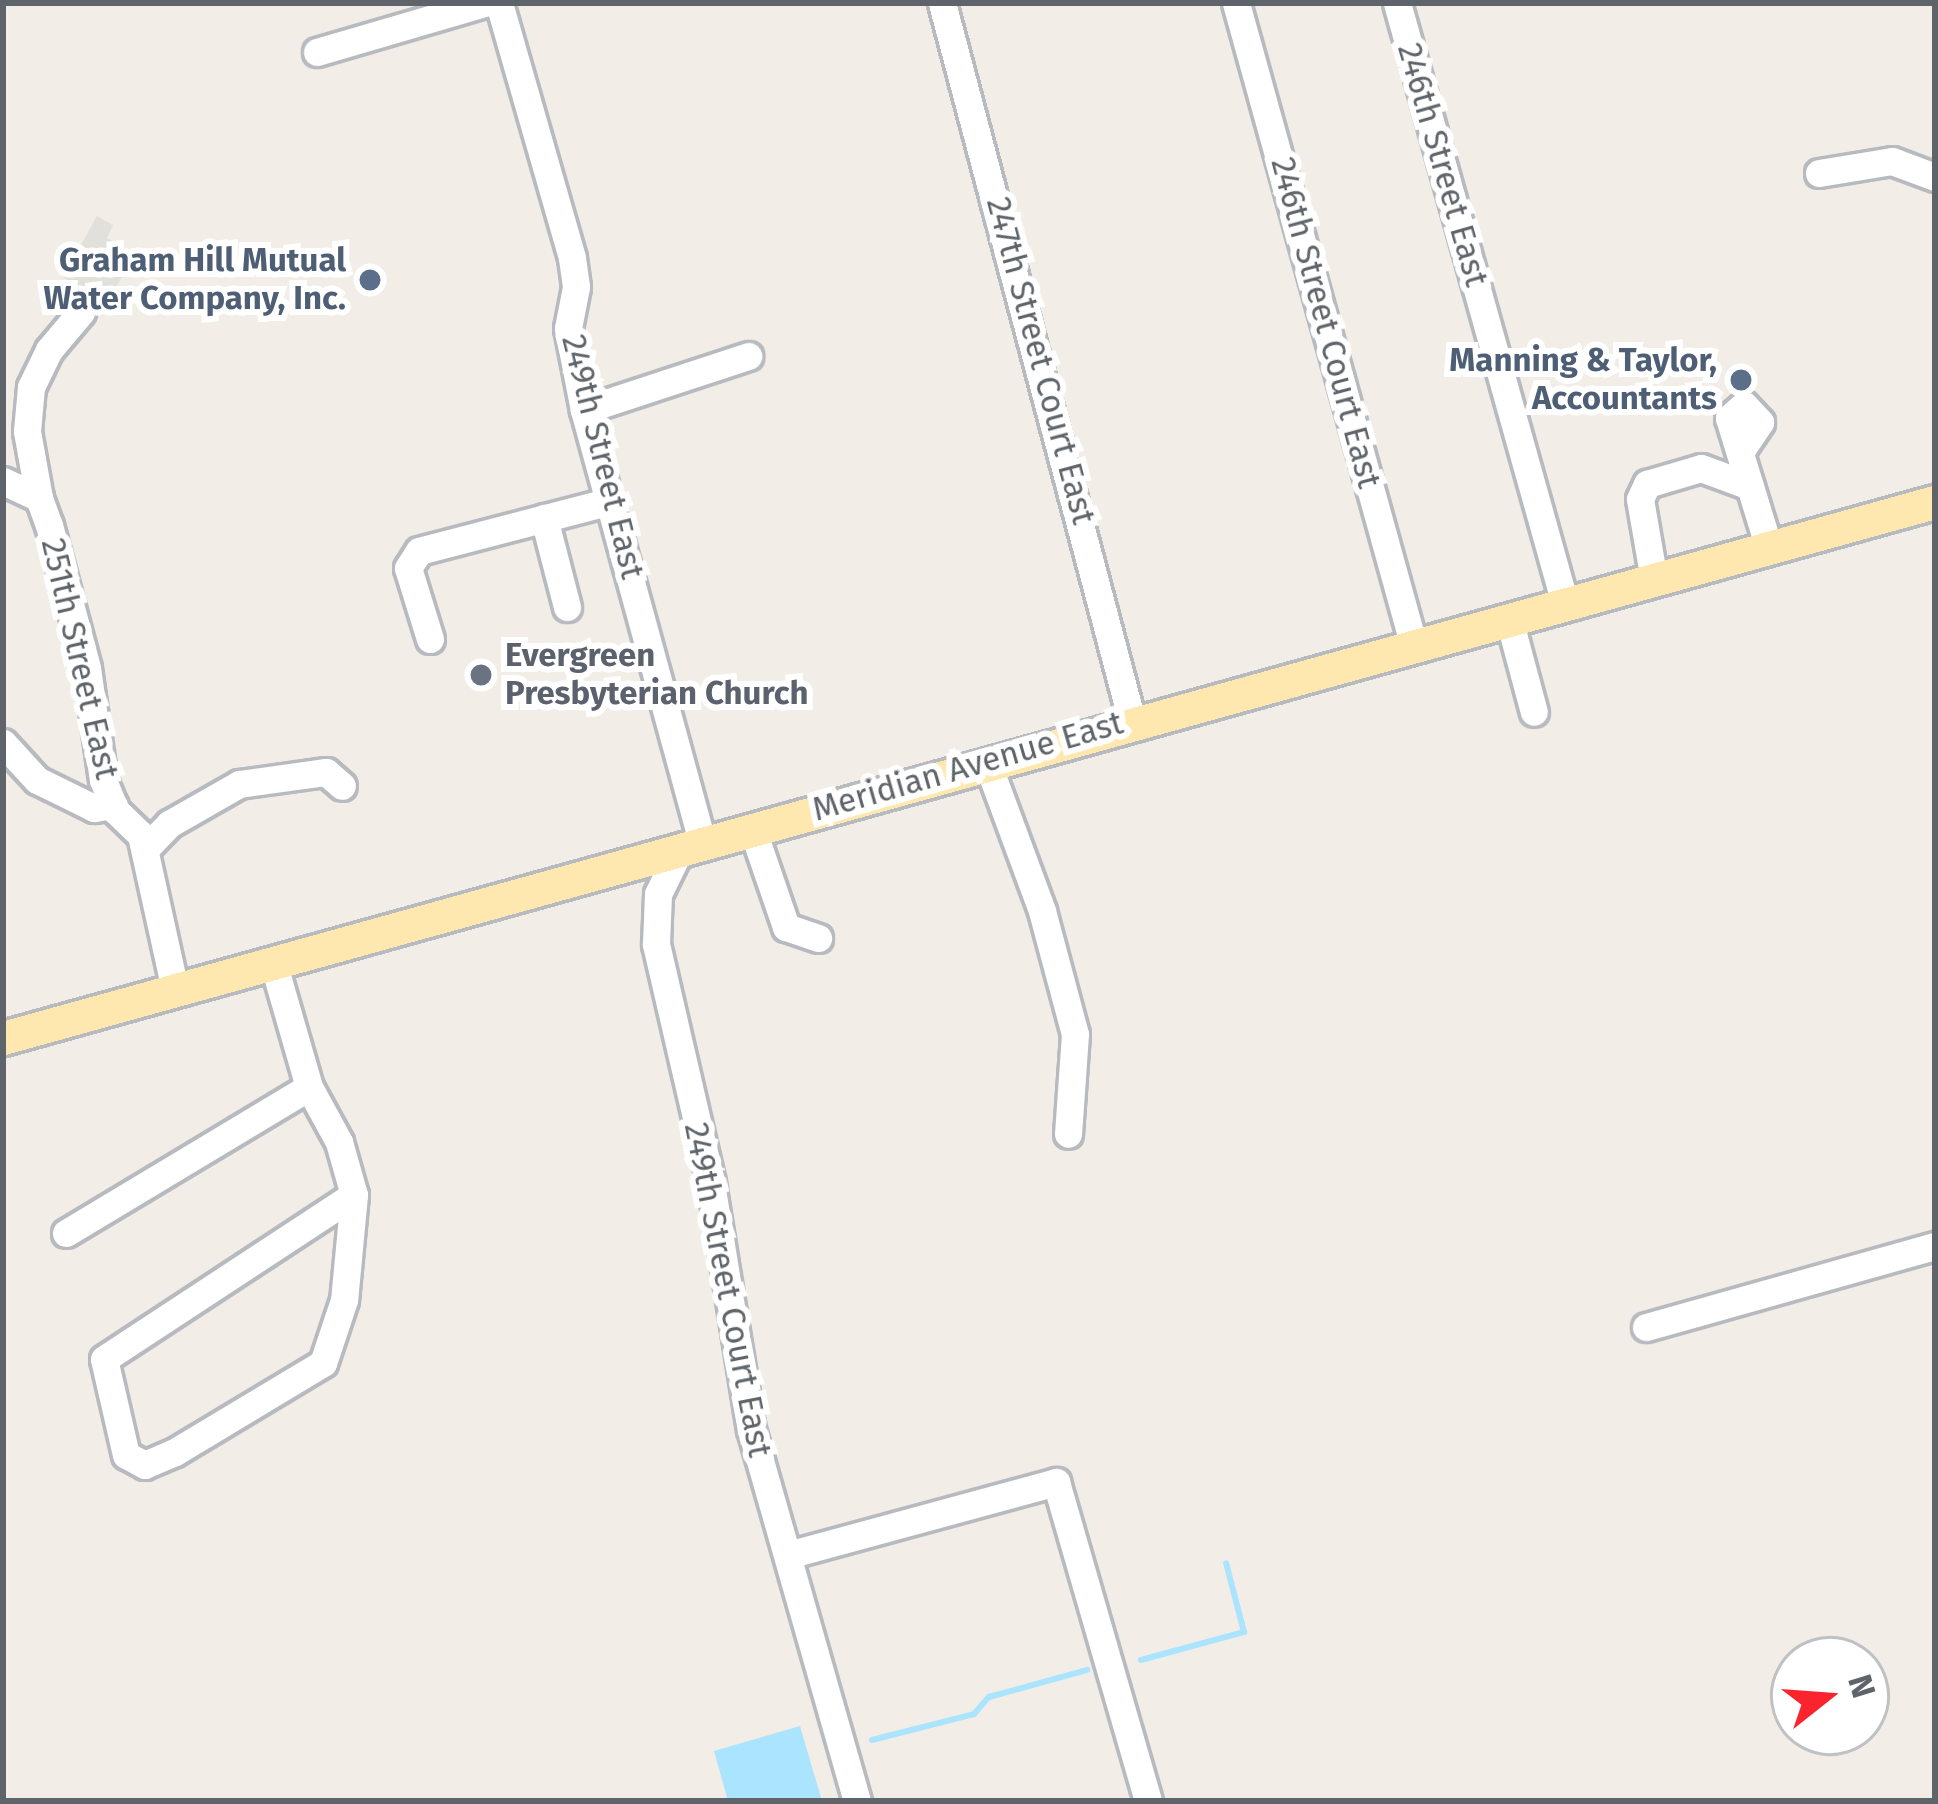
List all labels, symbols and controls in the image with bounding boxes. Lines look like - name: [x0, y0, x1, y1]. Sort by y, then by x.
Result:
- street label: 246th Street East: [1388, 39, 1496, 291]
- street label: 246th Street Court East: [1262, 153, 1388, 493]
- street label: 247th Street Court East: [977, 193, 1103, 529]
- place label: Graham Hill Mutual Water Company, Inc.: [43, 241, 346, 319]
- marker: Graham Hill Mutual Water Company, Inc.: [357, 267, 383, 293]
- street label: 249th Street East: [553, 331, 651, 583]
- place label: Manning & Taylor, Accountants: [1449, 341, 1717, 419]
- marker: Manning & Taylor, Accountants: [1728, 367, 1754, 393]
- street label: 251th Street East: [32, 535, 126, 783]
- place label: Evergreen Presbyterian Church: [505, 636, 809, 714]
- marker: Evergreen Presbyterian Church: [468, 662, 494, 688]
- street label: Meridian Avenue East: [808, 704, 1128, 830]
- street label: 249th Street Court East: [675, 1119, 779, 1461]
- north arrow: [1770, 1636, 1890, 1756]
- text: N: [1839, 1670, 1884, 1703]

